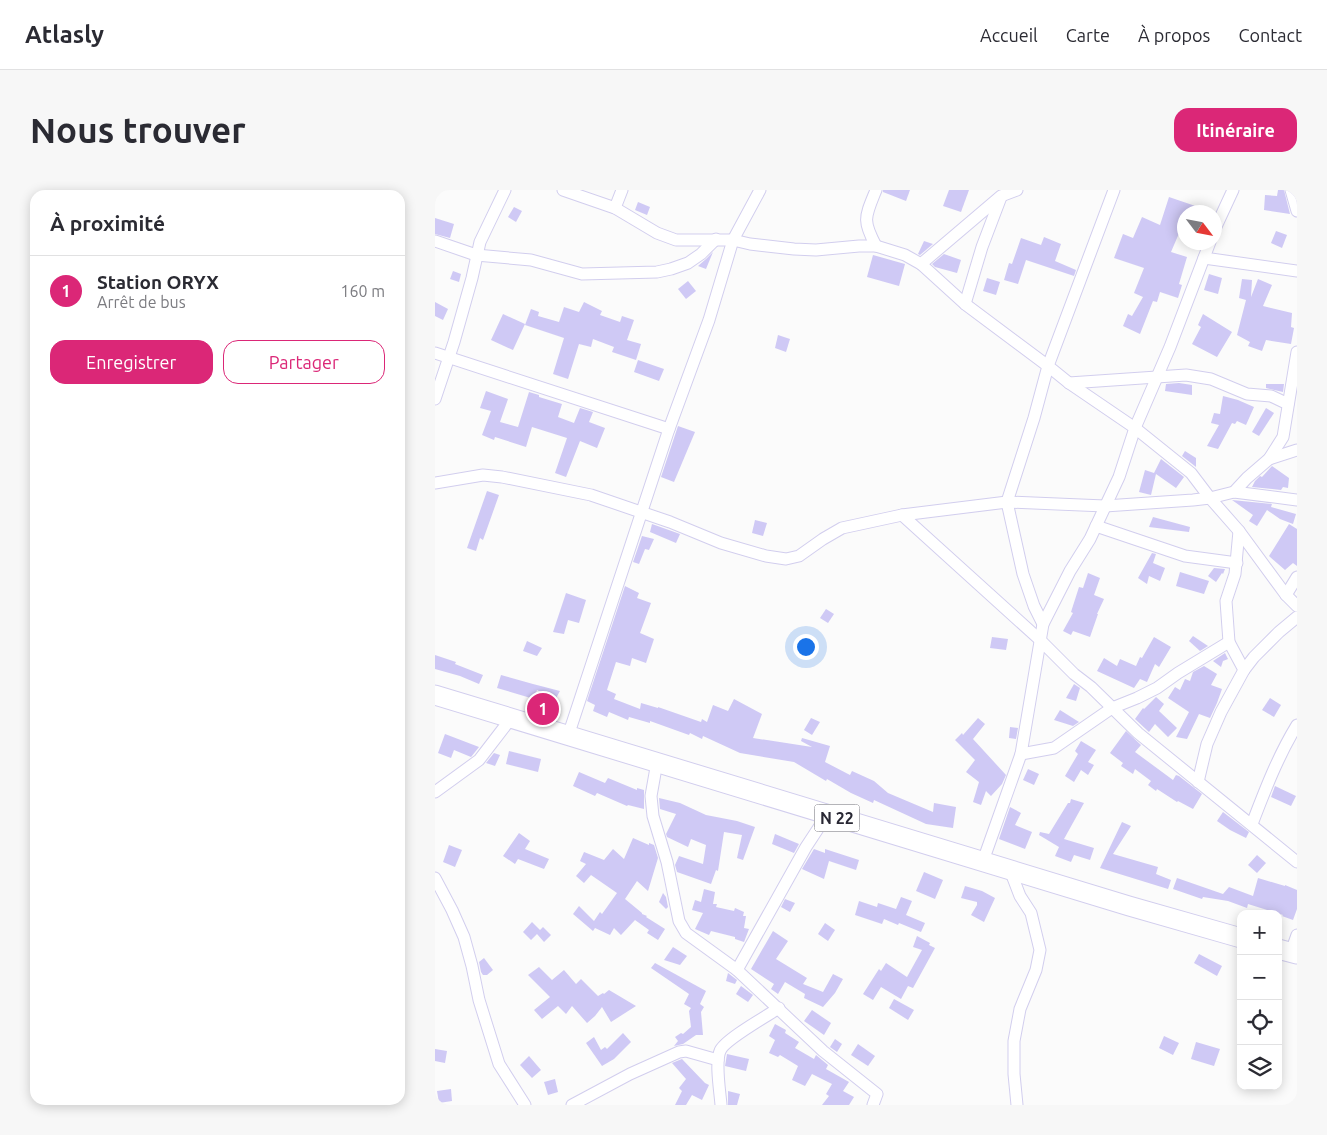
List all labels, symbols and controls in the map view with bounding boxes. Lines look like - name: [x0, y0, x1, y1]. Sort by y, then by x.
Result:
- text: Atlasly: [25, 21, 104, 48]
- text: Accueil: [980, 25, 1038, 45]
- text: Carte: [1066, 25, 1110, 45]
- text: À propos: [1138, 25, 1210, 45]
- text: Contact: [1238, 25, 1302, 45]
- button: Itinéraire: [1174, 108, 1297, 152]
- text: Nous trouver: [30, 110, 246, 150]
- north arrow: [1177, 205, 1222, 250]
- text: À proximité: [50, 211, 165, 235]
- text: Station ORYX: [97, 271, 219, 293]
- text: 1: [61, 282, 71, 300]
- text: 160 m: [340, 282, 385, 300]
- text: Arrêt de bus: [97, 293, 186, 311]
- button: Enregistrer: [50, 340, 213, 384]
- button: Partager: [223, 340, 385, 384]
- your location: [793, 634, 819, 660]
- pin: 1: [527, 690, 559, 728]
- road number: N 22: [815, 804, 859, 831]
- map controls: [1237, 910, 1282, 1090]
- button: +: [1237, 910, 1282, 955]
- button: −: [1237, 955, 1282, 1000]
- button: locate: [1237, 1000, 1282, 1045]
- button: layers: [1237, 1045, 1282, 1090]

